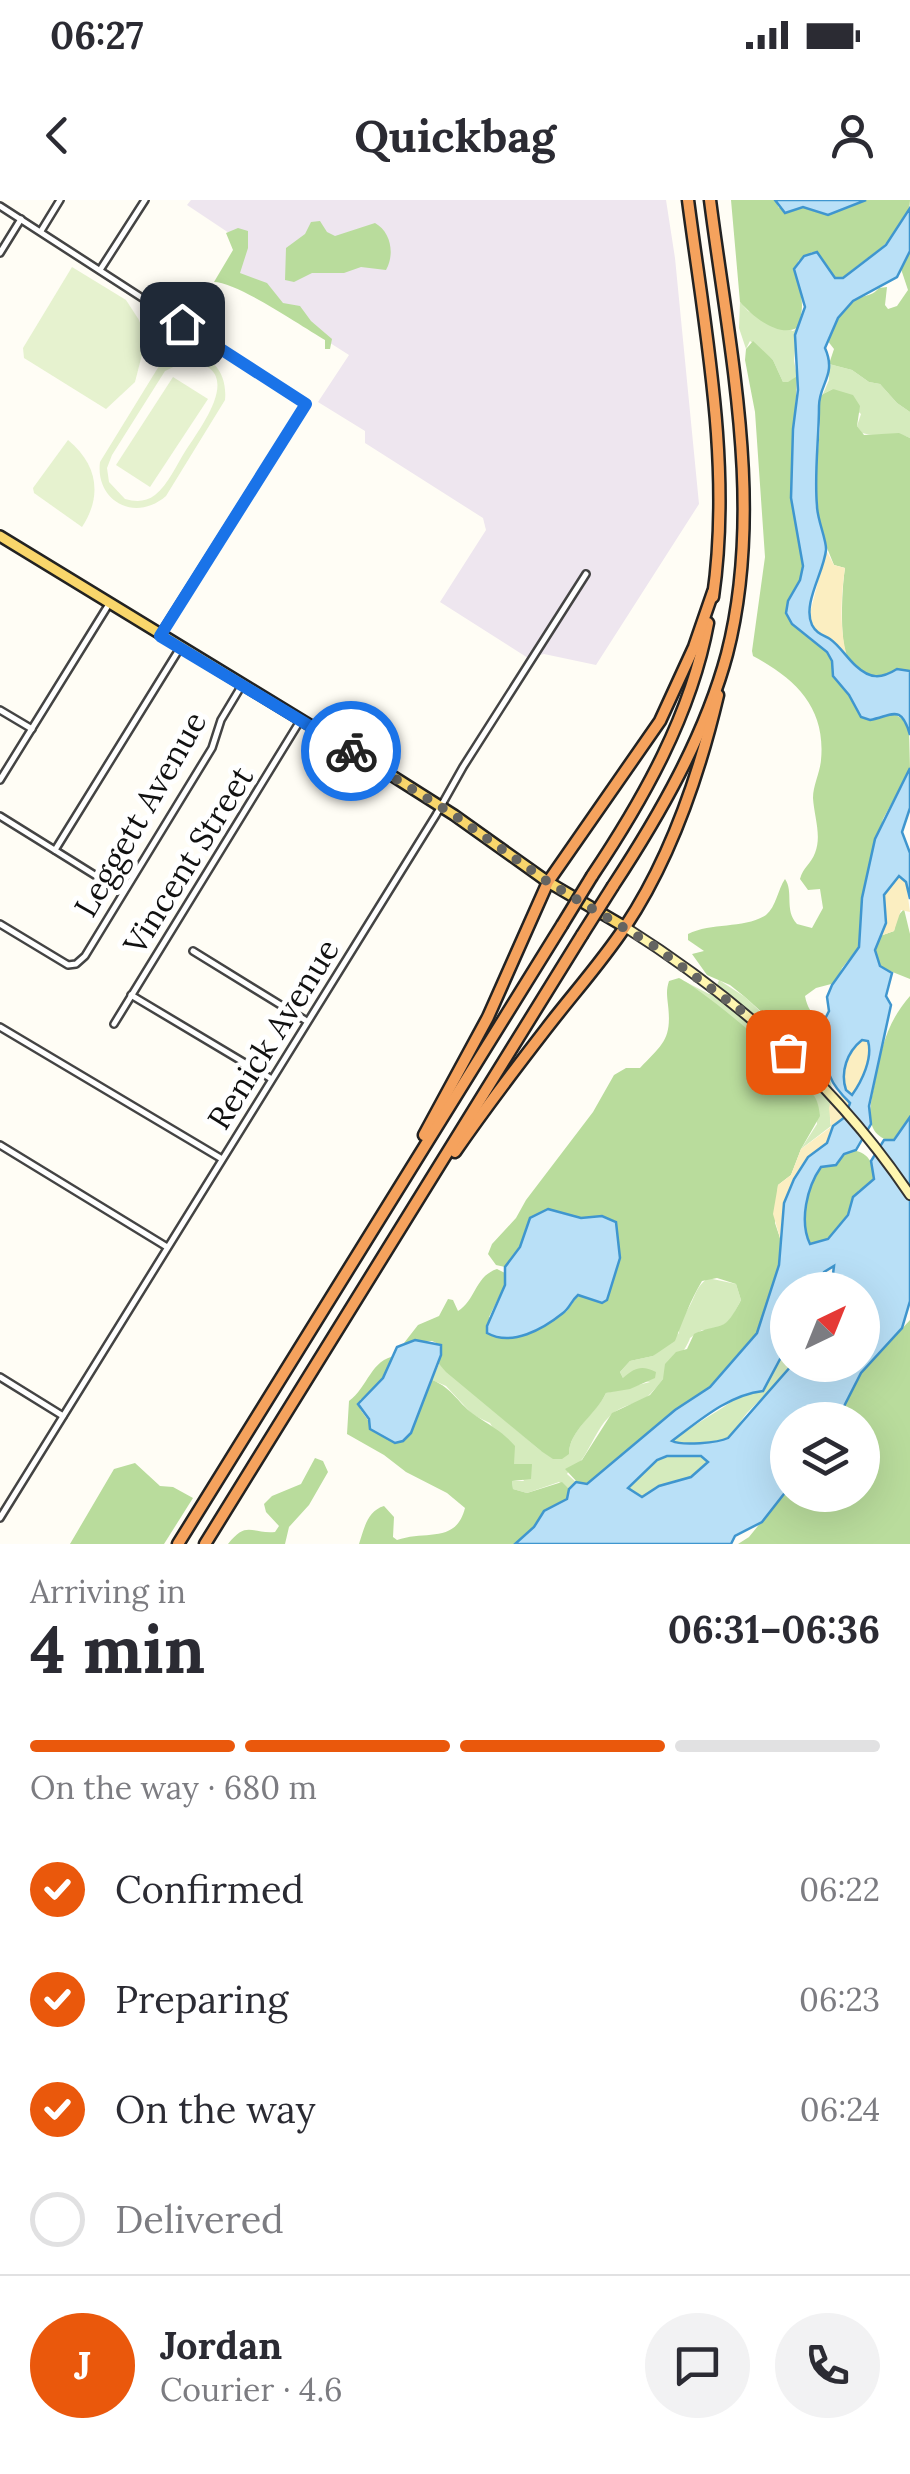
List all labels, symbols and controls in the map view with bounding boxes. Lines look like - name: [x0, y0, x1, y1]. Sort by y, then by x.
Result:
- text: 06:27: [50, 11, 144, 59]
- text: Quickbag: [354, 107, 556, 164]
- icon: back: [30, 108, 85, 163]
- icon: person: [825, 108, 880, 163]
- pin: [140, 282, 225, 367]
- icon: home: [155, 297, 210, 352]
- courier: [301, 701, 401, 801]
- street label: Leggett Avenue: [65, 704, 215, 924]
- icon: bike: [324, 724, 379, 779]
- street label: Vincent Street: [113, 758, 262, 962]
- street label: Renick Avenue: [198, 931, 348, 1137]
- pin: [746, 1010, 831, 1095]
- icon: bag: [761, 1025, 816, 1080]
- north arrow: [770, 1272, 880, 1382]
- map controls: [770, 1272, 880, 1512]
- button: layers: [770, 1402, 880, 1512]
- text: Arriving in: [30, 1571, 186, 1612]
- text: 06:31–06:36: [668, 1605, 880, 1653]
- text: 4 min: [30, 1608, 205, 1691]
- text: On the way · 680 m: [30, 1767, 317, 1808]
- icon: check: [30, 1862, 85, 1917]
- text: Confirmed: [115, 1865, 304, 1913]
- text: 06:22: [799, 1869, 880, 1910]
- icon: check: [30, 1972, 85, 2027]
- text: Preparing: [115, 1975, 288, 2023]
- text: 06:23: [799, 1979, 880, 2020]
- icon: check: [30, 2082, 85, 2137]
- text: On the way: [115, 2085, 316, 2133]
- text: 06:24: [800, 2089, 880, 2130]
- text: Delivered: [115, 2195, 284, 2243]
- button: chat: [645, 2313, 750, 2418]
- button: phone: [775, 2313, 880, 2418]
- text: Jordan: [160, 2321, 282, 2369]
- text: J: [74, 2341, 91, 2389]
- text: Courier · 4.6: [160, 2369, 342, 2410]

